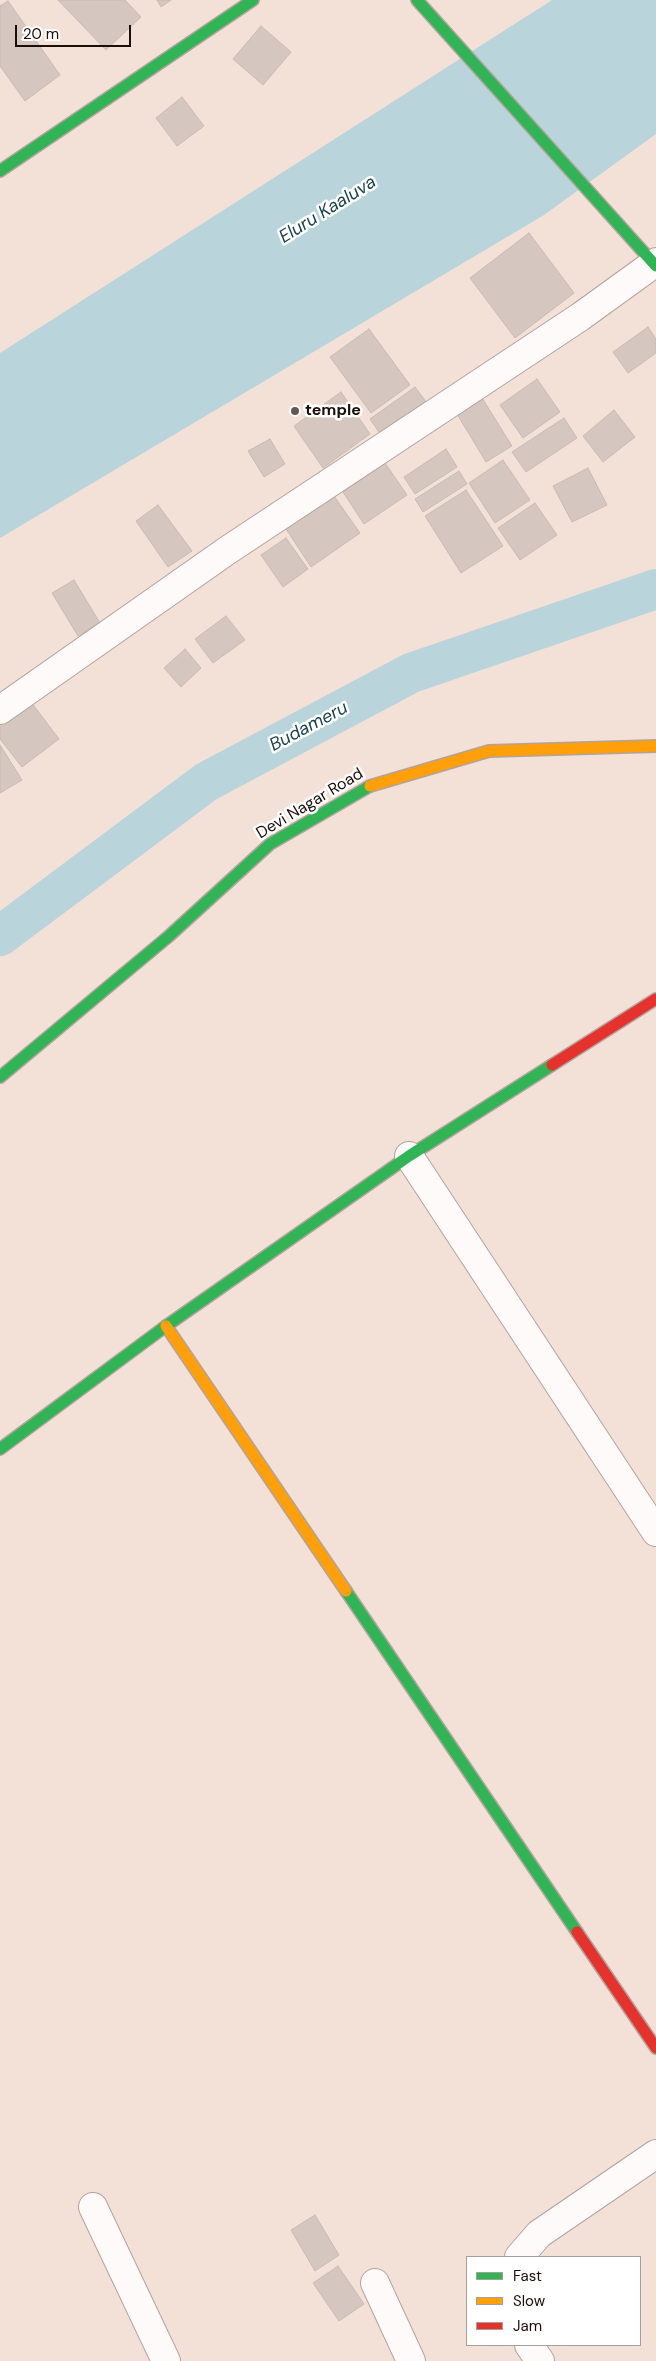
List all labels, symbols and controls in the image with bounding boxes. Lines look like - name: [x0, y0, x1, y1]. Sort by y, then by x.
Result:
- scale bar: [18, 15, 134, 47]
- text: 20 m: [23, 24, 59, 44]
- water label: Eluru Kaaluva: [275, 172, 381, 248]
- place label: temple: [305, 401, 361, 421]
- marker: temple: [289, 405, 301, 417]
- water label: Budameru: [266, 697, 352, 757]
- street label: Devi Nagar Road: [253, 765, 367, 843]
- legend: [466, 2256, 641, 2346]
- text: Fast: [513, 2266, 542, 2286]
- text: Slow: [513, 2291, 545, 2311]
- text: Jam: [513, 2316, 542, 2336]

